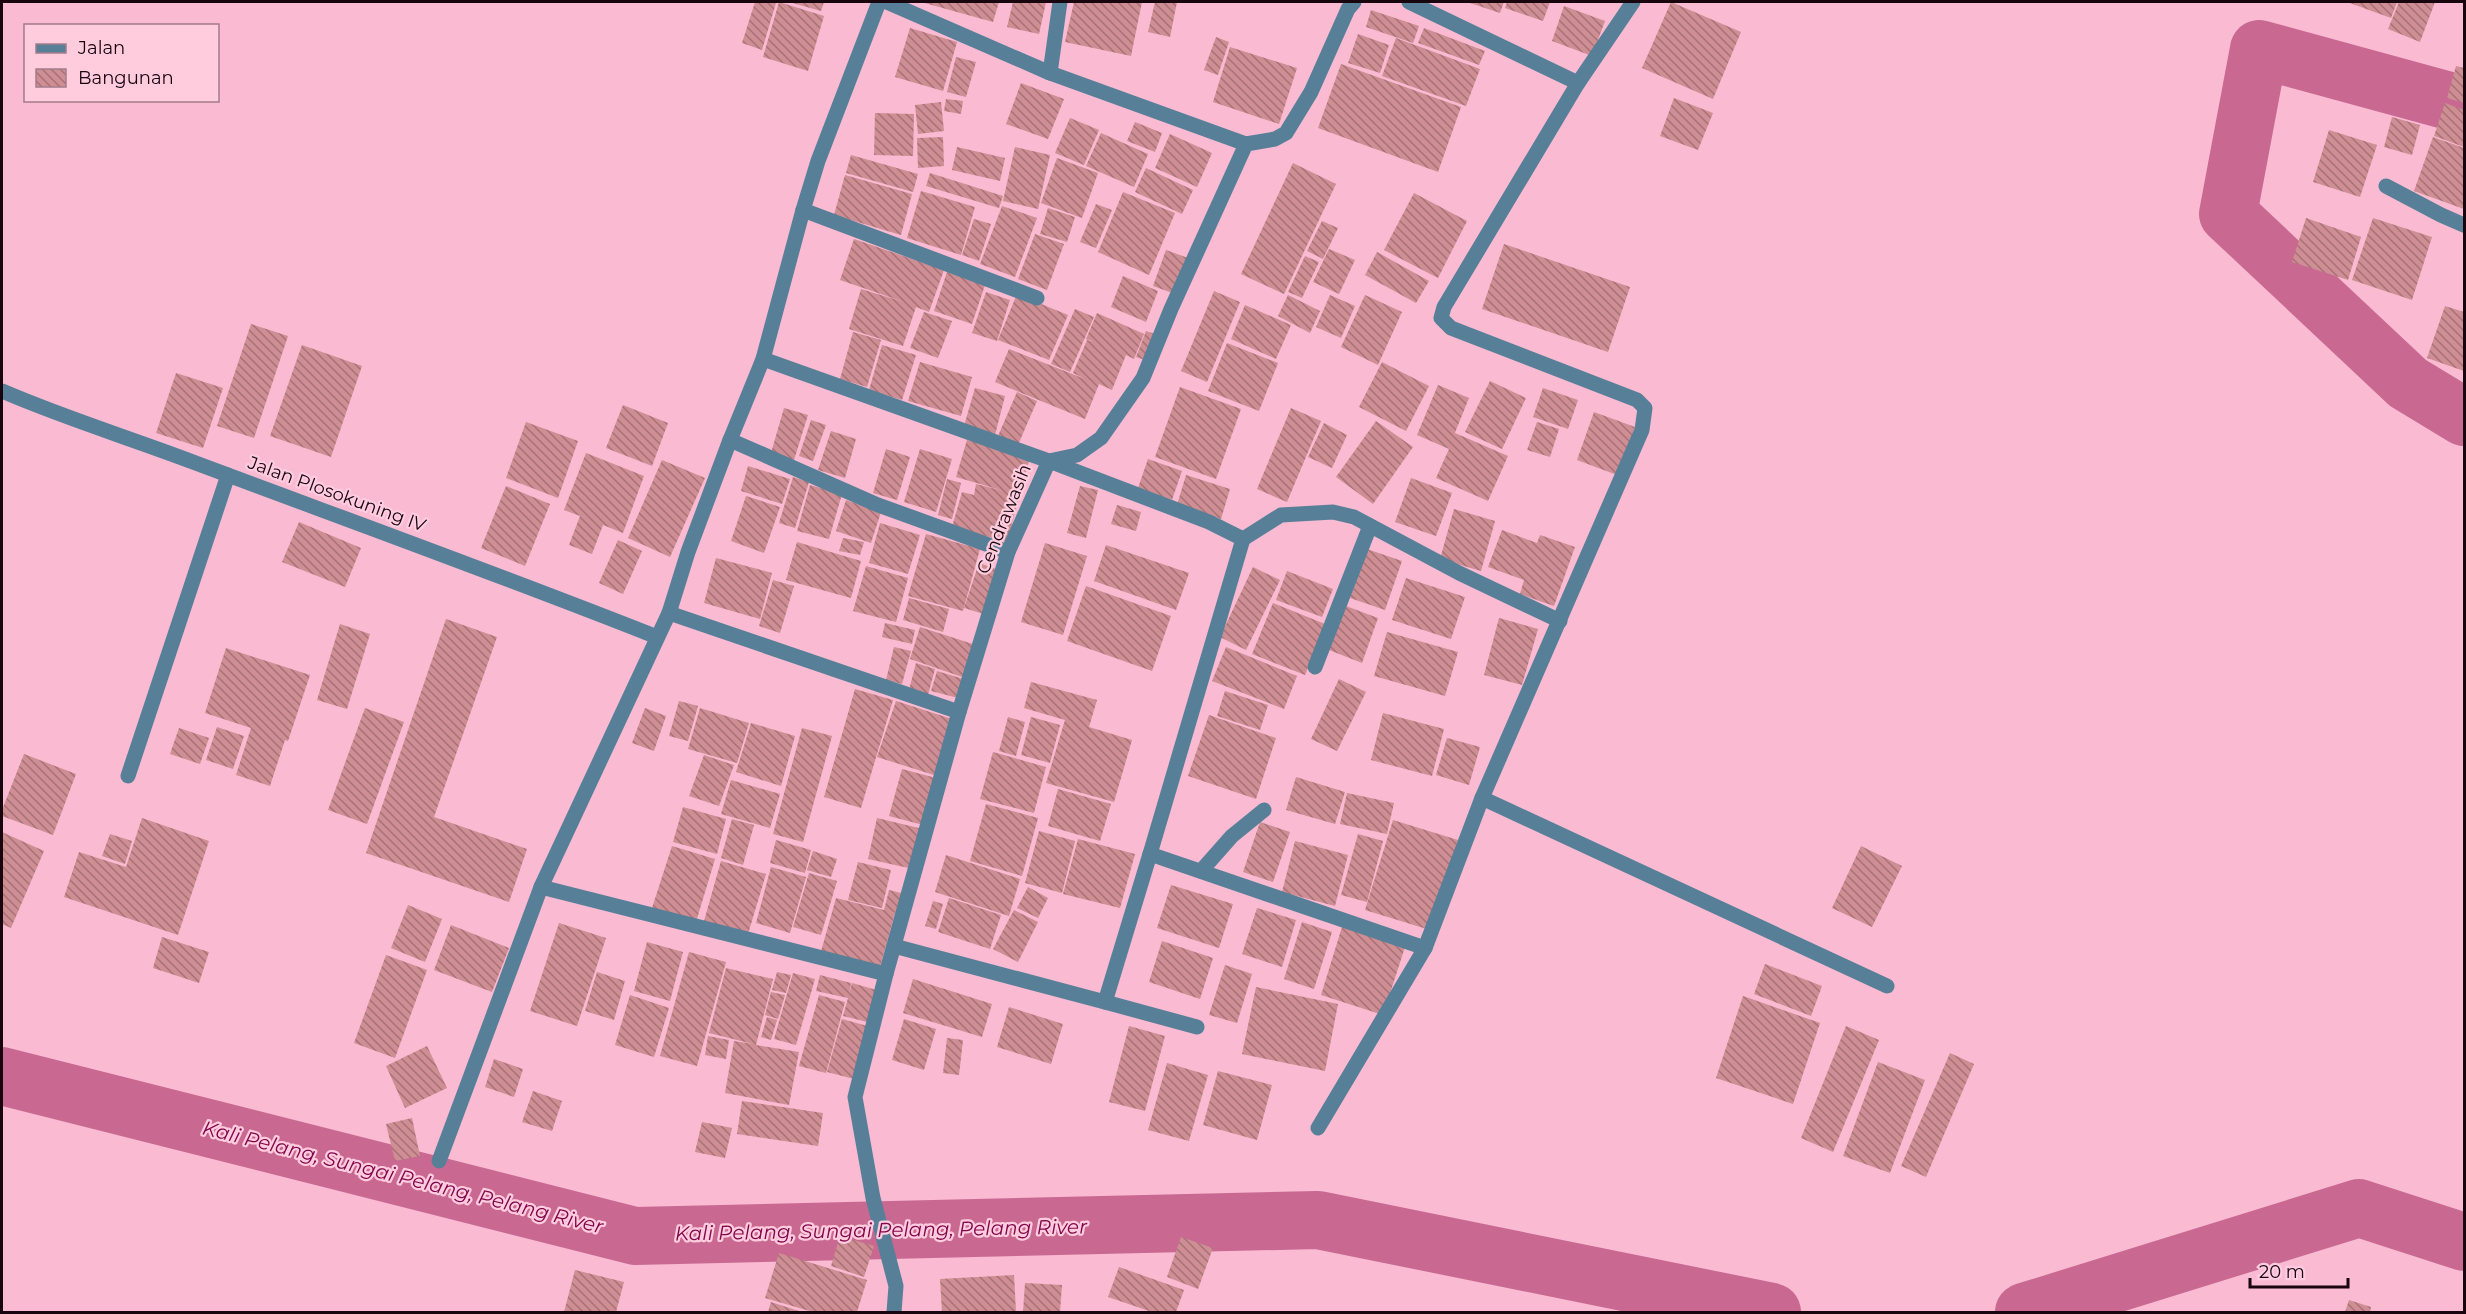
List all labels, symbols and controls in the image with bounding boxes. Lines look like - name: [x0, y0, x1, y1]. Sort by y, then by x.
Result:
- legend: [24, 24, 219, 102]
- text: Jalan: [77, 37, 125, 59]
- text: Bangunan: [78, 67, 174, 89]
- street label: Jalan Plosokuning IV: [244, 451, 429, 537]
- street label: Cendrawasih: [972, 461, 1036, 577]
- water label: Kali Pelang, Sungai Pelang, Pelang River: [200, 1116, 607, 1239]
- water label: Kali Pelang, Sungai Pelang, Pelang River: [675, 1214, 1088, 1246]
- scale bar: [2250, 1251, 2348, 1289]
- text: 20 m: [2259, 1261, 2305, 1283]

